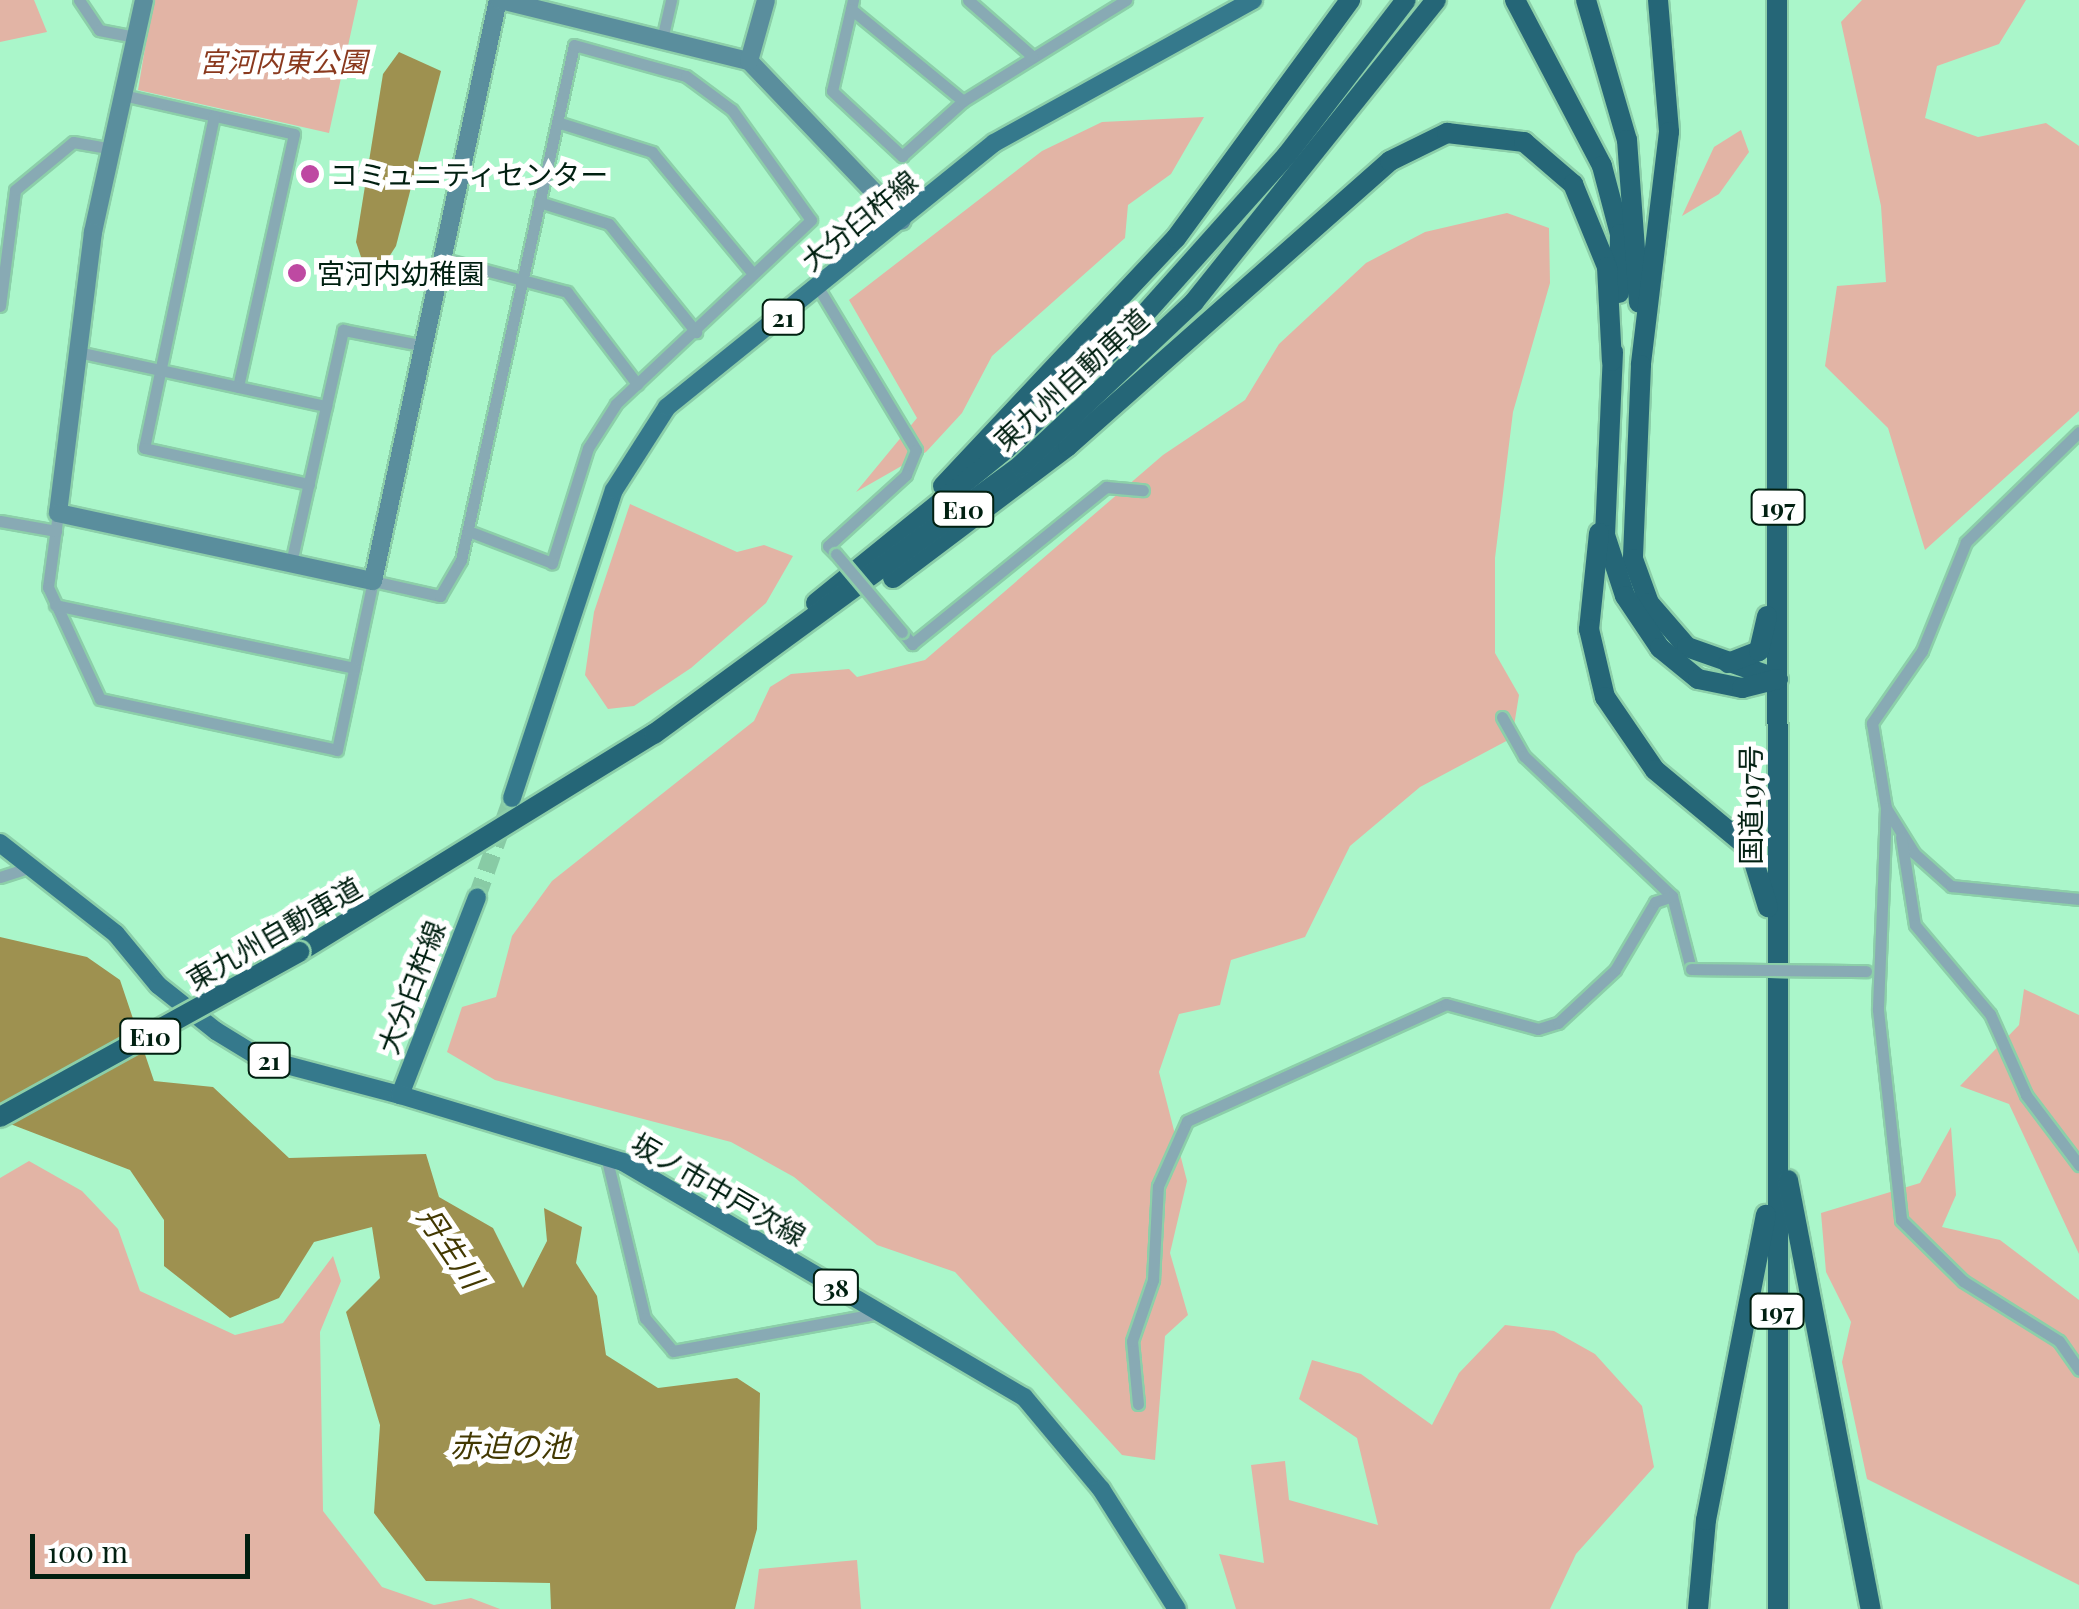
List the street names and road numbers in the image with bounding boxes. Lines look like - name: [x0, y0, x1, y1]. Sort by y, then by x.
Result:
- street label: 大分臼杵線: [794, 163, 924, 277]
- road number: 21: [760, 297, 806, 337]
- street label: 東九州自動車道: [987, 301, 1155, 457]
- road number: 197: [1750, 487, 1806, 527]
- road number: E10: [930, 489, 996, 529]
- street label: 国道197号: [1733, 745, 1767, 865]
- street label: 東九州自動車道: [181, 869, 367, 997]
- street label: 大分臼杵線: [370, 916, 452, 1058]
- road number: E10: [118, 1016, 182, 1056]
- road number: 21: [246, 1040, 292, 1080]
- street label: 坂ノ市中戸次線: [626, 1125, 812, 1253]
- road number: 38: [811, 1267, 861, 1307]
- road number: 197: [1750, 1291, 1804, 1331]

